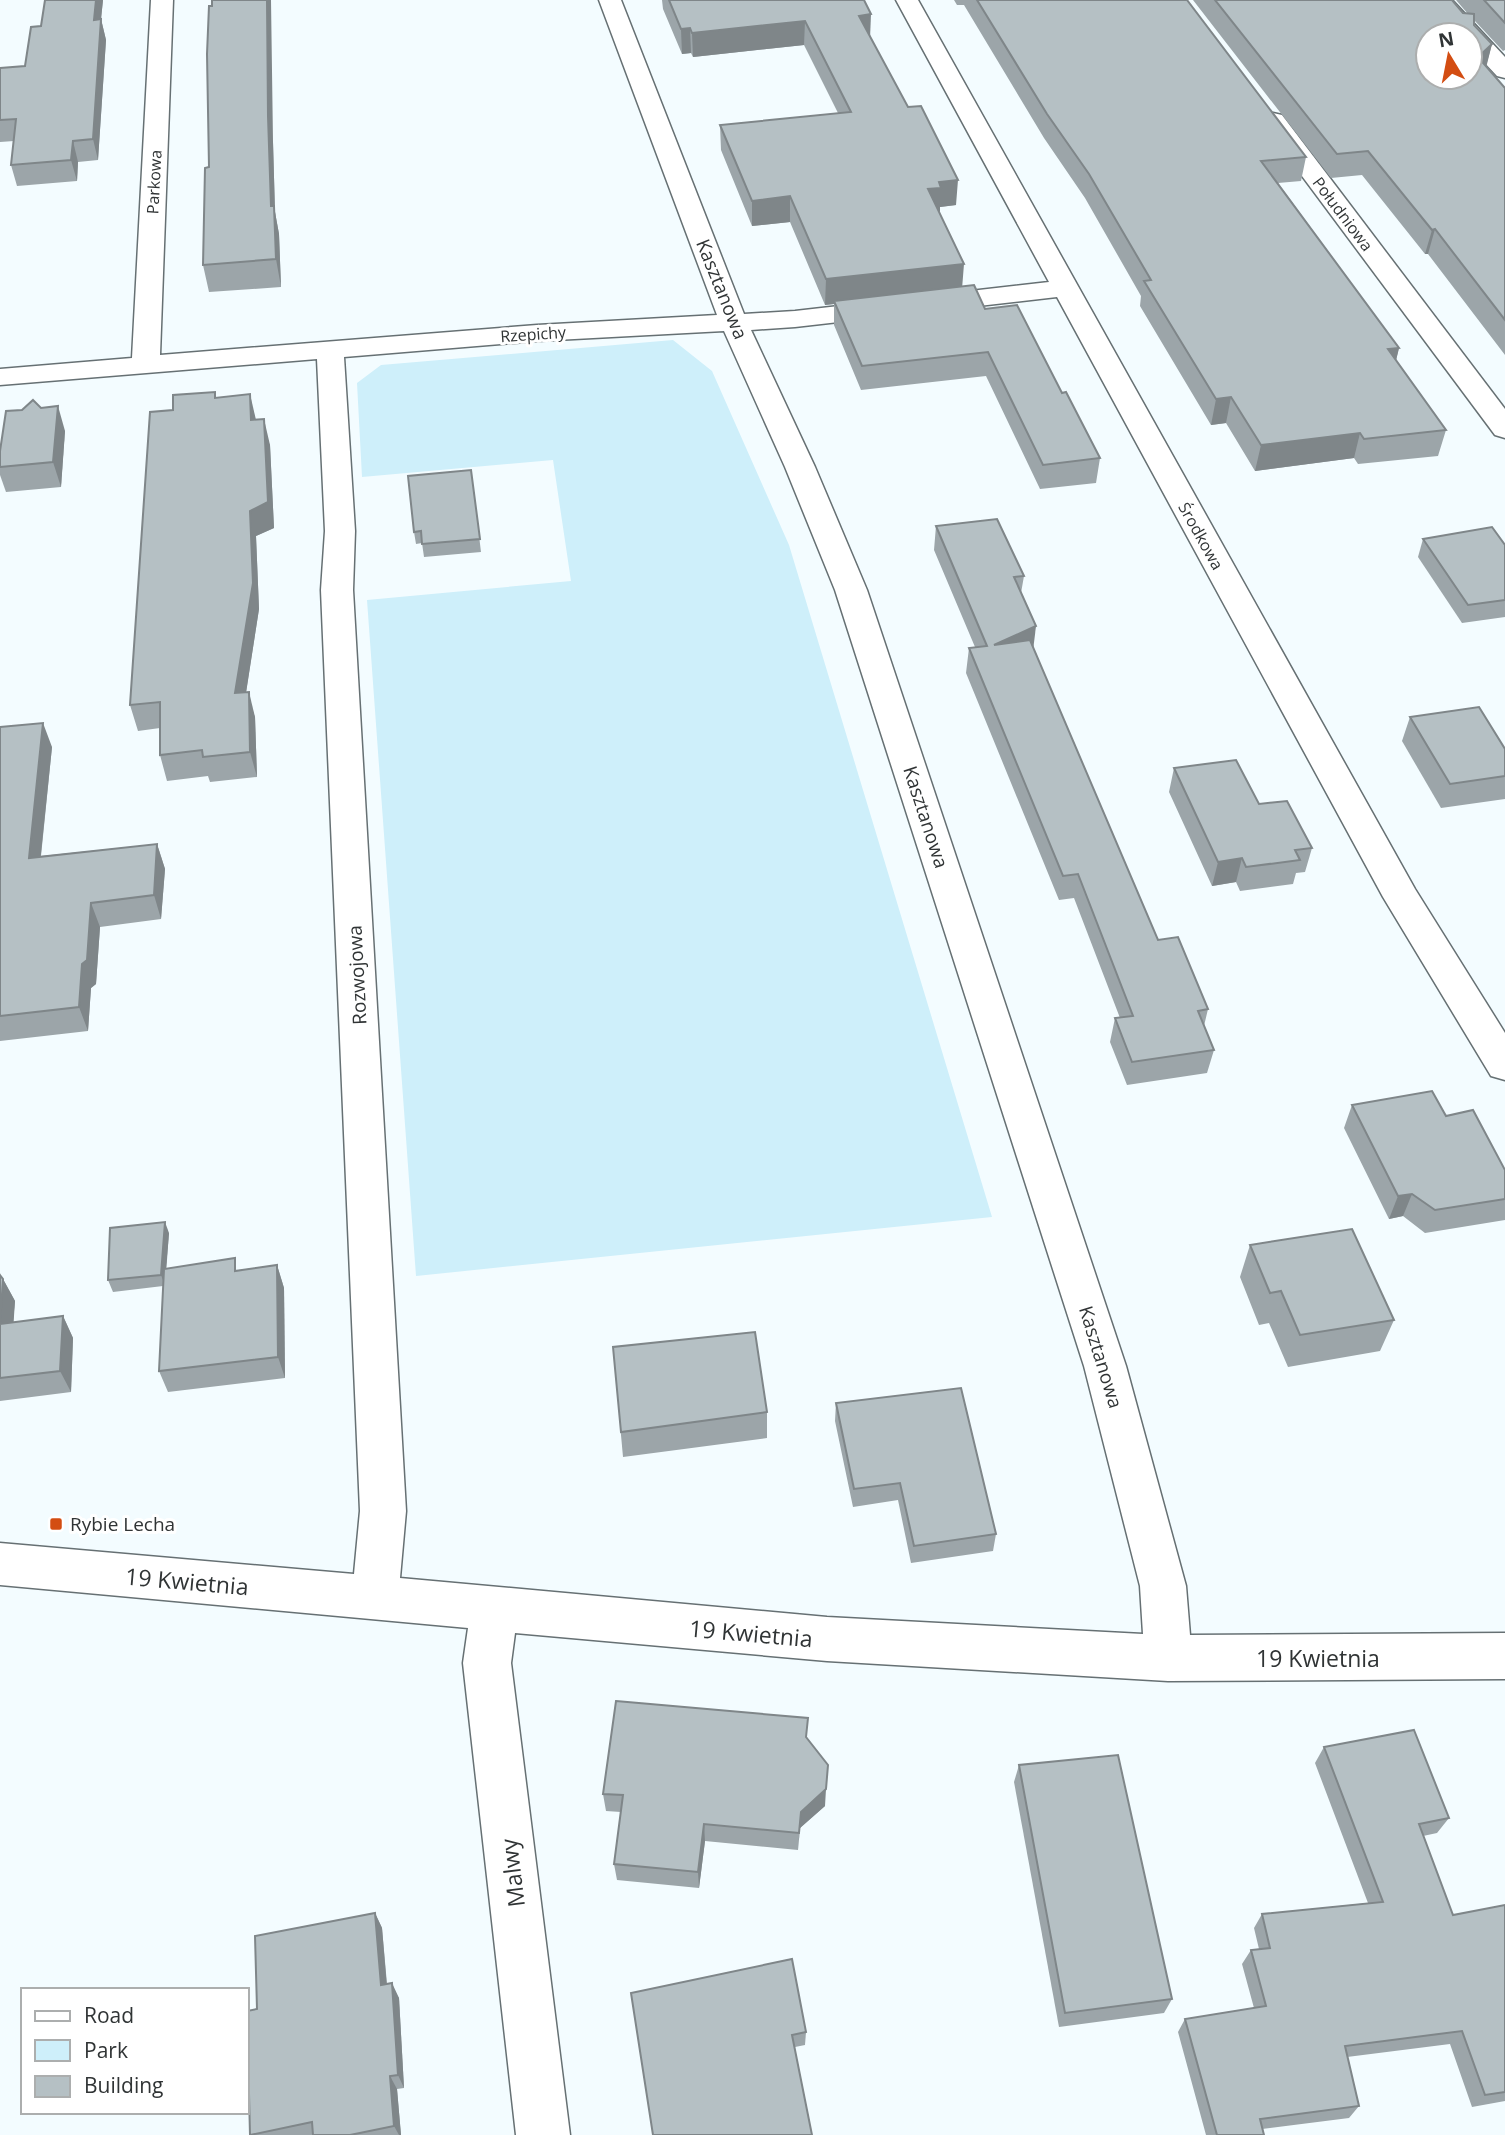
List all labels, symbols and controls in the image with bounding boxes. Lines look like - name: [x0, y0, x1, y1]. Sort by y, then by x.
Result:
- north arrow: [1414, 21, 1484, 91]
- text: N: [1436, 25, 1456, 53]
- street label: Parkowa: [141, 149, 167, 215]
- street label: Południowa: [1308, 172, 1378, 256]
- street label: Kasztanowa: [690, 235, 754, 343]
- street label: Rzepichy: [499, 321, 568, 347]
- street label: Środkowa: [1173, 498, 1229, 574]
- street label: Kasztanowa: [897, 763, 955, 871]
- street label: Rozwojowa: [341, 925, 373, 1025]
- street label: Kasztanowa: [1073, 1303, 1129, 1411]
- place label: Rybie Lecha: [70, 1511, 175, 1537]
- marker: Rybie Lecha: [48, 1516, 64, 1532]
- street label: 19 Kwietnia: [124, 1560, 250, 1602]
- street label: 19 Kwietnia: [688, 1612, 814, 1654]
- street label: 19 Kwietnia: [1256, 1642, 1380, 1674]
- street label: Malwy: [492, 1837, 532, 1909]
- legend: [21, 1988, 248, 2114]
- text: Road: [84, 2001, 134, 2029]
- text: Park: [84, 2036, 128, 2064]
- text: Building: [84, 2071, 163, 2099]

